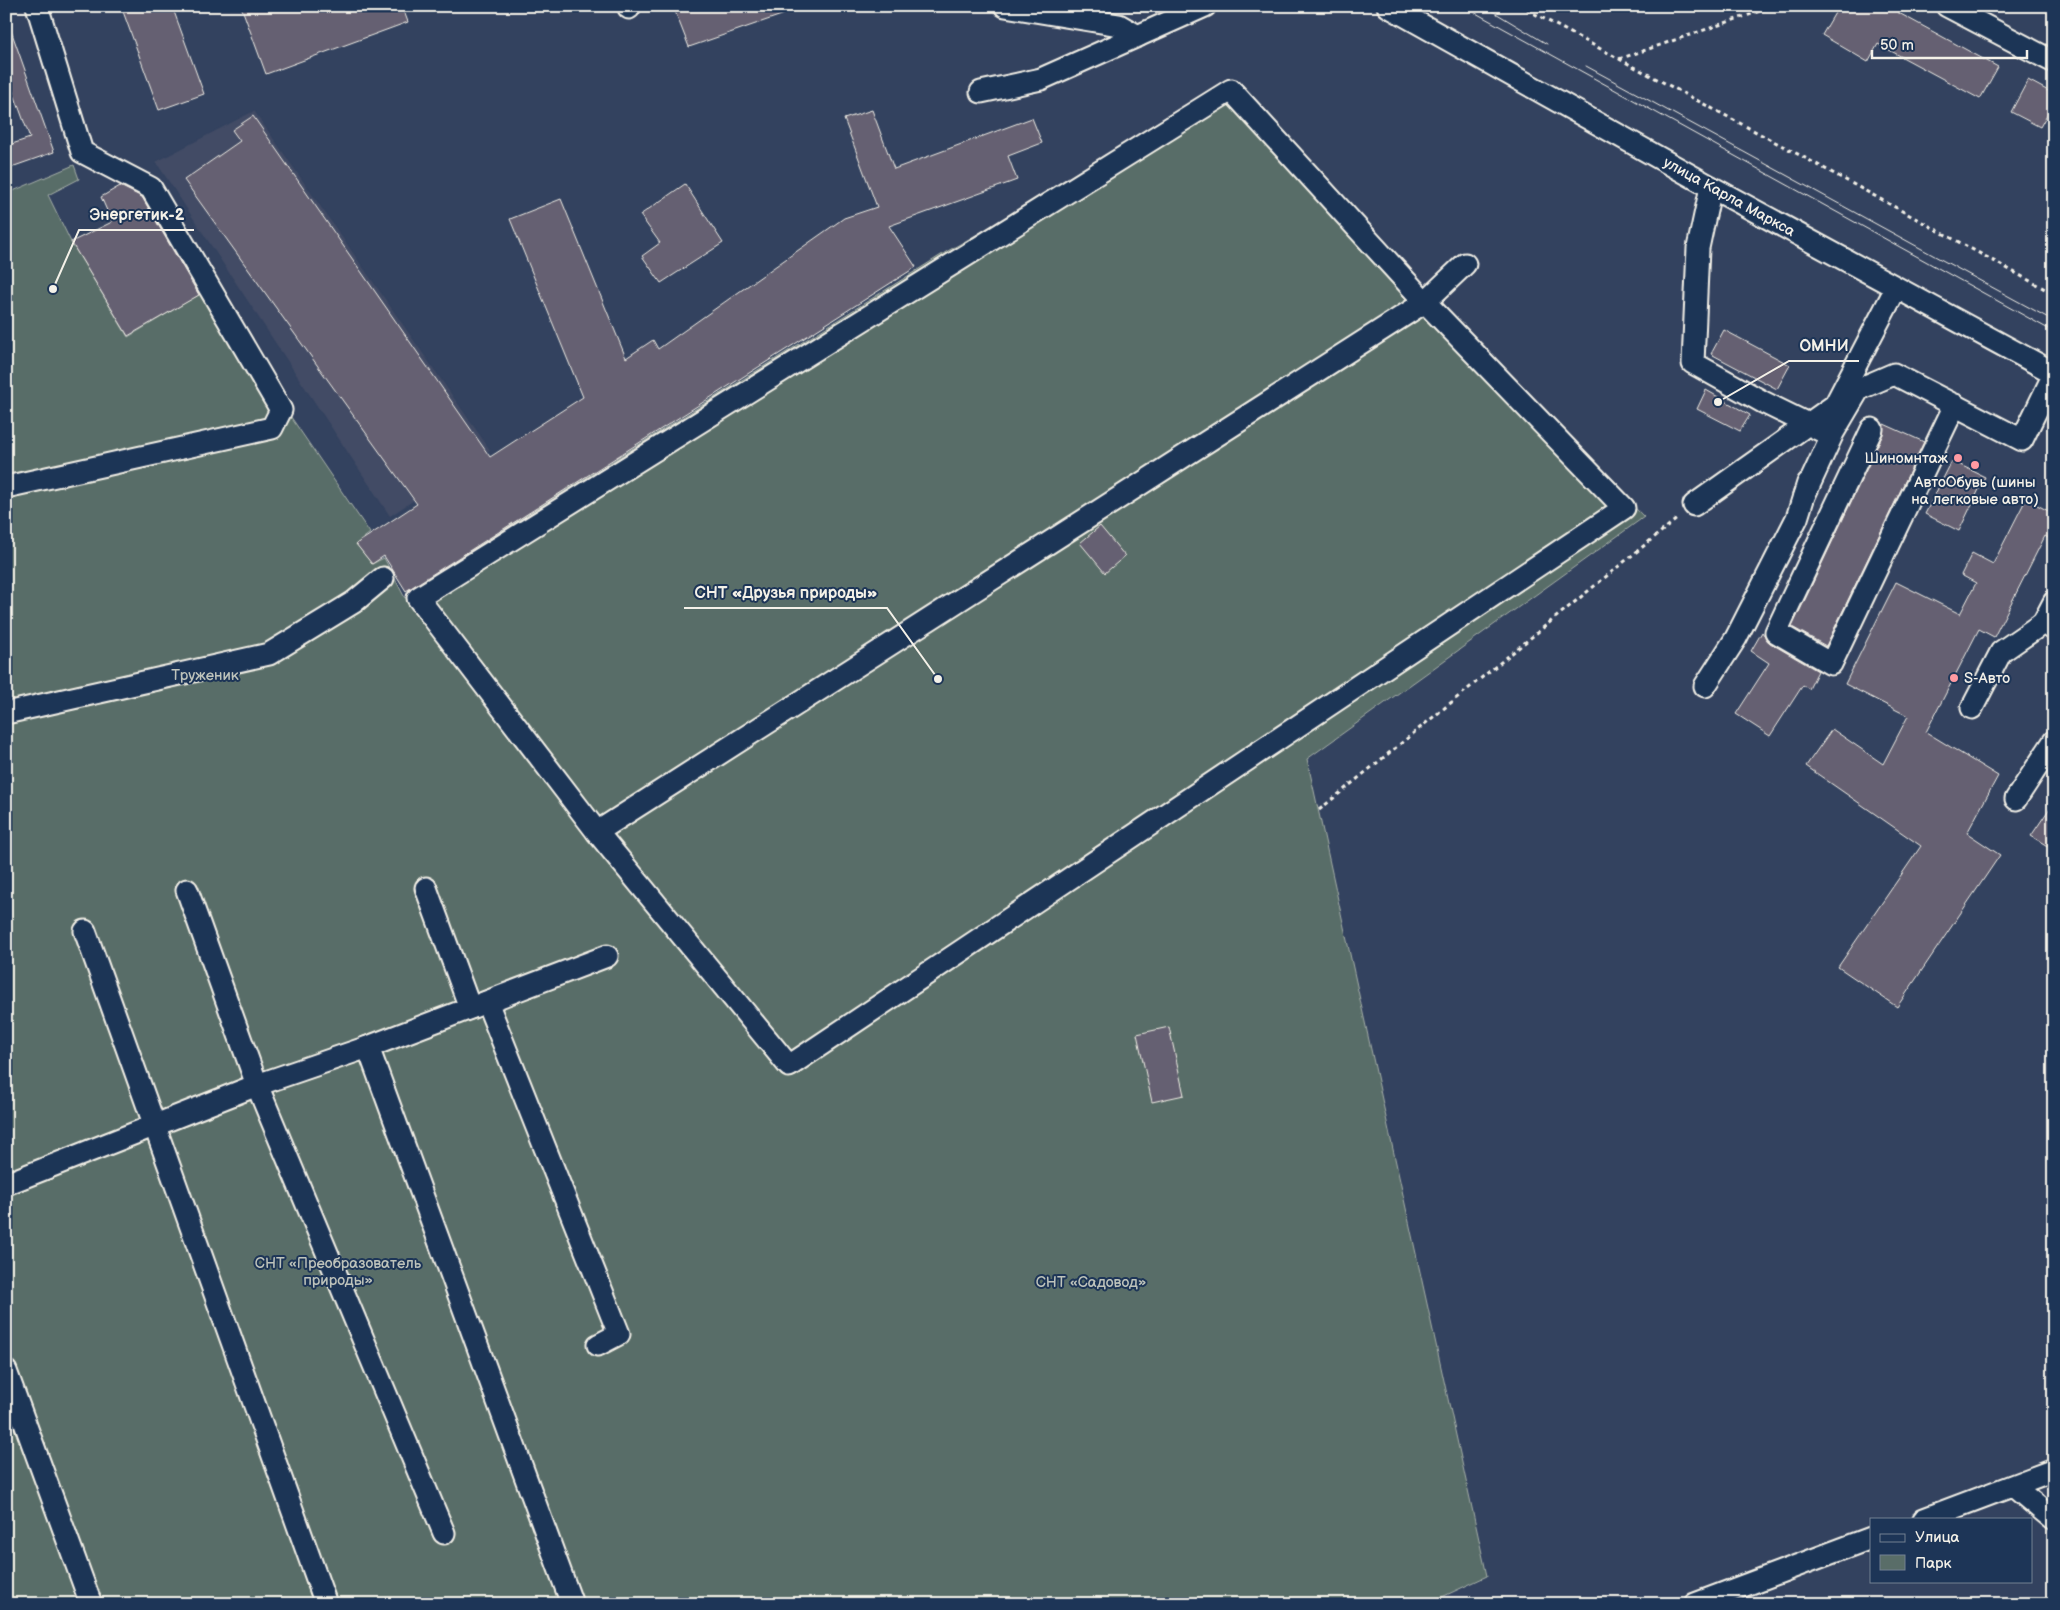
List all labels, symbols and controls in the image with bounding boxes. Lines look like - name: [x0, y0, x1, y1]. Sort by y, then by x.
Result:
- scale bar: [1872, 28, 2028, 60]
- text: 50 m: [1880, 36, 1914, 55]
- street label: улица Карла Маркса: [1660, 153, 1798, 241]
- callout: Энергетик-2: [79, 199, 194, 230]
- text: Энергетик-2: [90, 206, 185, 225]
- callout: ОМНИ: [1789, 330, 1859, 361]
- text: ОМНИ: [1799, 337, 1849, 356]
- place label: Шиномнтаж: [1864, 449, 1949, 468]
- marker: Шиномнтаж: [1952, 452, 1964, 464]
- marker: АвтоОбувь (шины на легковые авто): [1969, 459, 1981, 471]
- place label: АвтоОбувь (шины на легковые авто): [1911, 473, 2039, 509]
- callout: СНТ «Друзья природы»: [684, 577, 887, 608]
- text: СНТ «Друзья природы»: [695, 584, 877, 603]
- park label: Труженик: [171, 666, 239, 685]
- place label: S-Авто: [1964, 669, 2010, 688]
- marker: S-Авто: [1948, 672, 1960, 684]
- park label: СНТ «Преобразователь природы»: [255, 1254, 422, 1290]
- park label: СНТ «Садовод»: [1036, 1273, 1146, 1292]
- legend: [1870, 1518, 2032, 1582]
- text: Улица: [1915, 1528, 1960, 1547]
- text: Парк: [1915, 1554, 1952, 1573]

